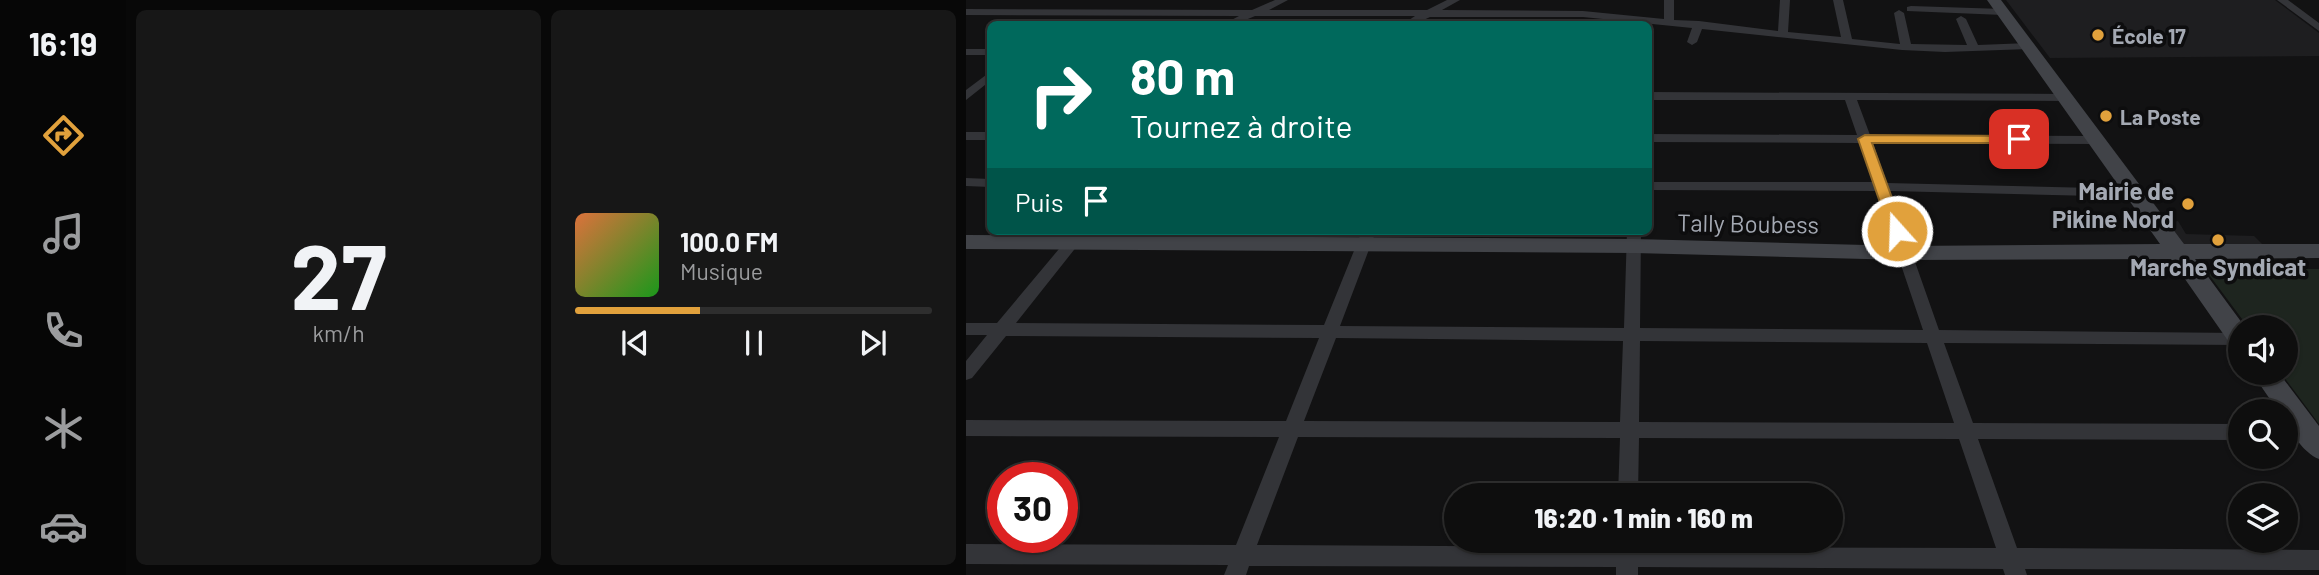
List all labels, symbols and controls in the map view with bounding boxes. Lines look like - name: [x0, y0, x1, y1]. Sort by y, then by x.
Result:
- place label: École 17: [2112, 23, 2186, 48]
- text: 16:19: [29, 24, 97, 62]
- marker: École 17: [2090, 27, 2106, 43]
- text: 80 m: [1130, 46, 1235, 105]
- icon: right: [1015, 49, 1106, 140]
- place label: La Poste: [2120, 104, 2201, 129]
- text: Tournez à droite: [1130, 106, 1352, 144]
- marker: La Poste: [2098, 108, 2114, 124]
- pin: [1989, 109, 2049, 169]
- icon: directions: [39, 111, 88, 160]
- icon: arrive: [2000, 120, 2038, 158]
- place label: Mairie de Pikine Nord: [2052, 176, 2174, 233]
- icon: arrive: [1077, 182, 1115, 220]
- text: Puis: [1015, 186, 1063, 217]
- position arrow: [1860, 194, 1934, 268]
- marker: Mairie de Pikine Nord: [2180, 196, 2196, 212]
- street label: Tally Boubess: [1677, 207, 1819, 239]
- icon: music: [39, 209, 88, 258]
- text: 27: [290, 219, 387, 328]
- text: 100.0 FM: [680, 226, 778, 257]
- marker: Marche Syndicat: [2210, 232, 2226, 248]
- place label: Marche Syndicat: [2130, 252, 2306, 281]
- text: Musique: [680, 257, 763, 285]
- icon: phone: [39, 306, 88, 355]
- map controls: [2228, 315, 2298, 553]
- button: sound: [2228, 315, 2298, 385]
- text: km/h: [312, 319, 365, 347]
- icon: previous: [616, 324, 654, 362]
- icon: pause: [735, 324, 773, 362]
- icon: next: [854, 324, 892, 362]
- button: search: [2228, 399, 2298, 469]
- icon: climate: [39, 404, 88, 453]
- speed limit sign: 30: [987, 462, 1078, 553]
- button: layers: [2228, 483, 2298, 553]
- icon: car: [39, 502, 88, 551]
- text: 16:20 · 1 min · 160 m: [1534, 502, 1753, 533]

